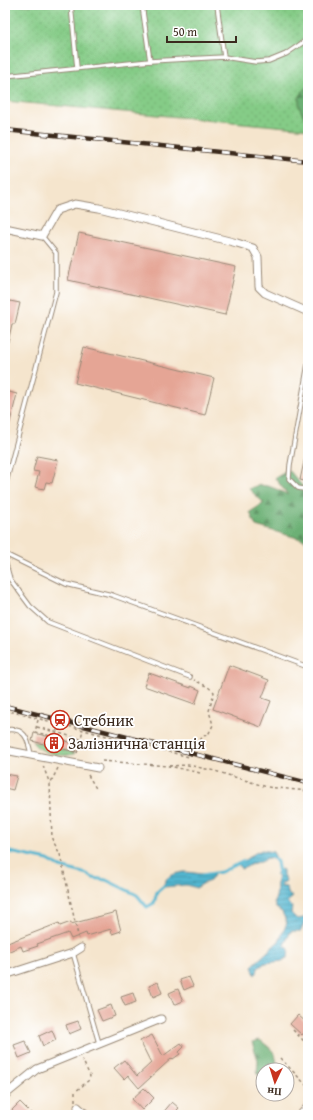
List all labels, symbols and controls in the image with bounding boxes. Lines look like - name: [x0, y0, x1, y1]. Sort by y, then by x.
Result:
- scale bar: [167, 18, 236, 44]
- text: 50 m: [173, 23, 197, 40]
- place label: Стебник: [74, 708, 134, 732]
- station icon: Стебник: [49, 709, 71, 731]
- place label: Залізнична станція: [68, 731, 205, 755]
- building icon: Залізнична станція: [43, 732, 65, 754]
- north arrow: [255, 1062, 295, 1102]
- text: Пн: [266, 1083, 282, 1100]

